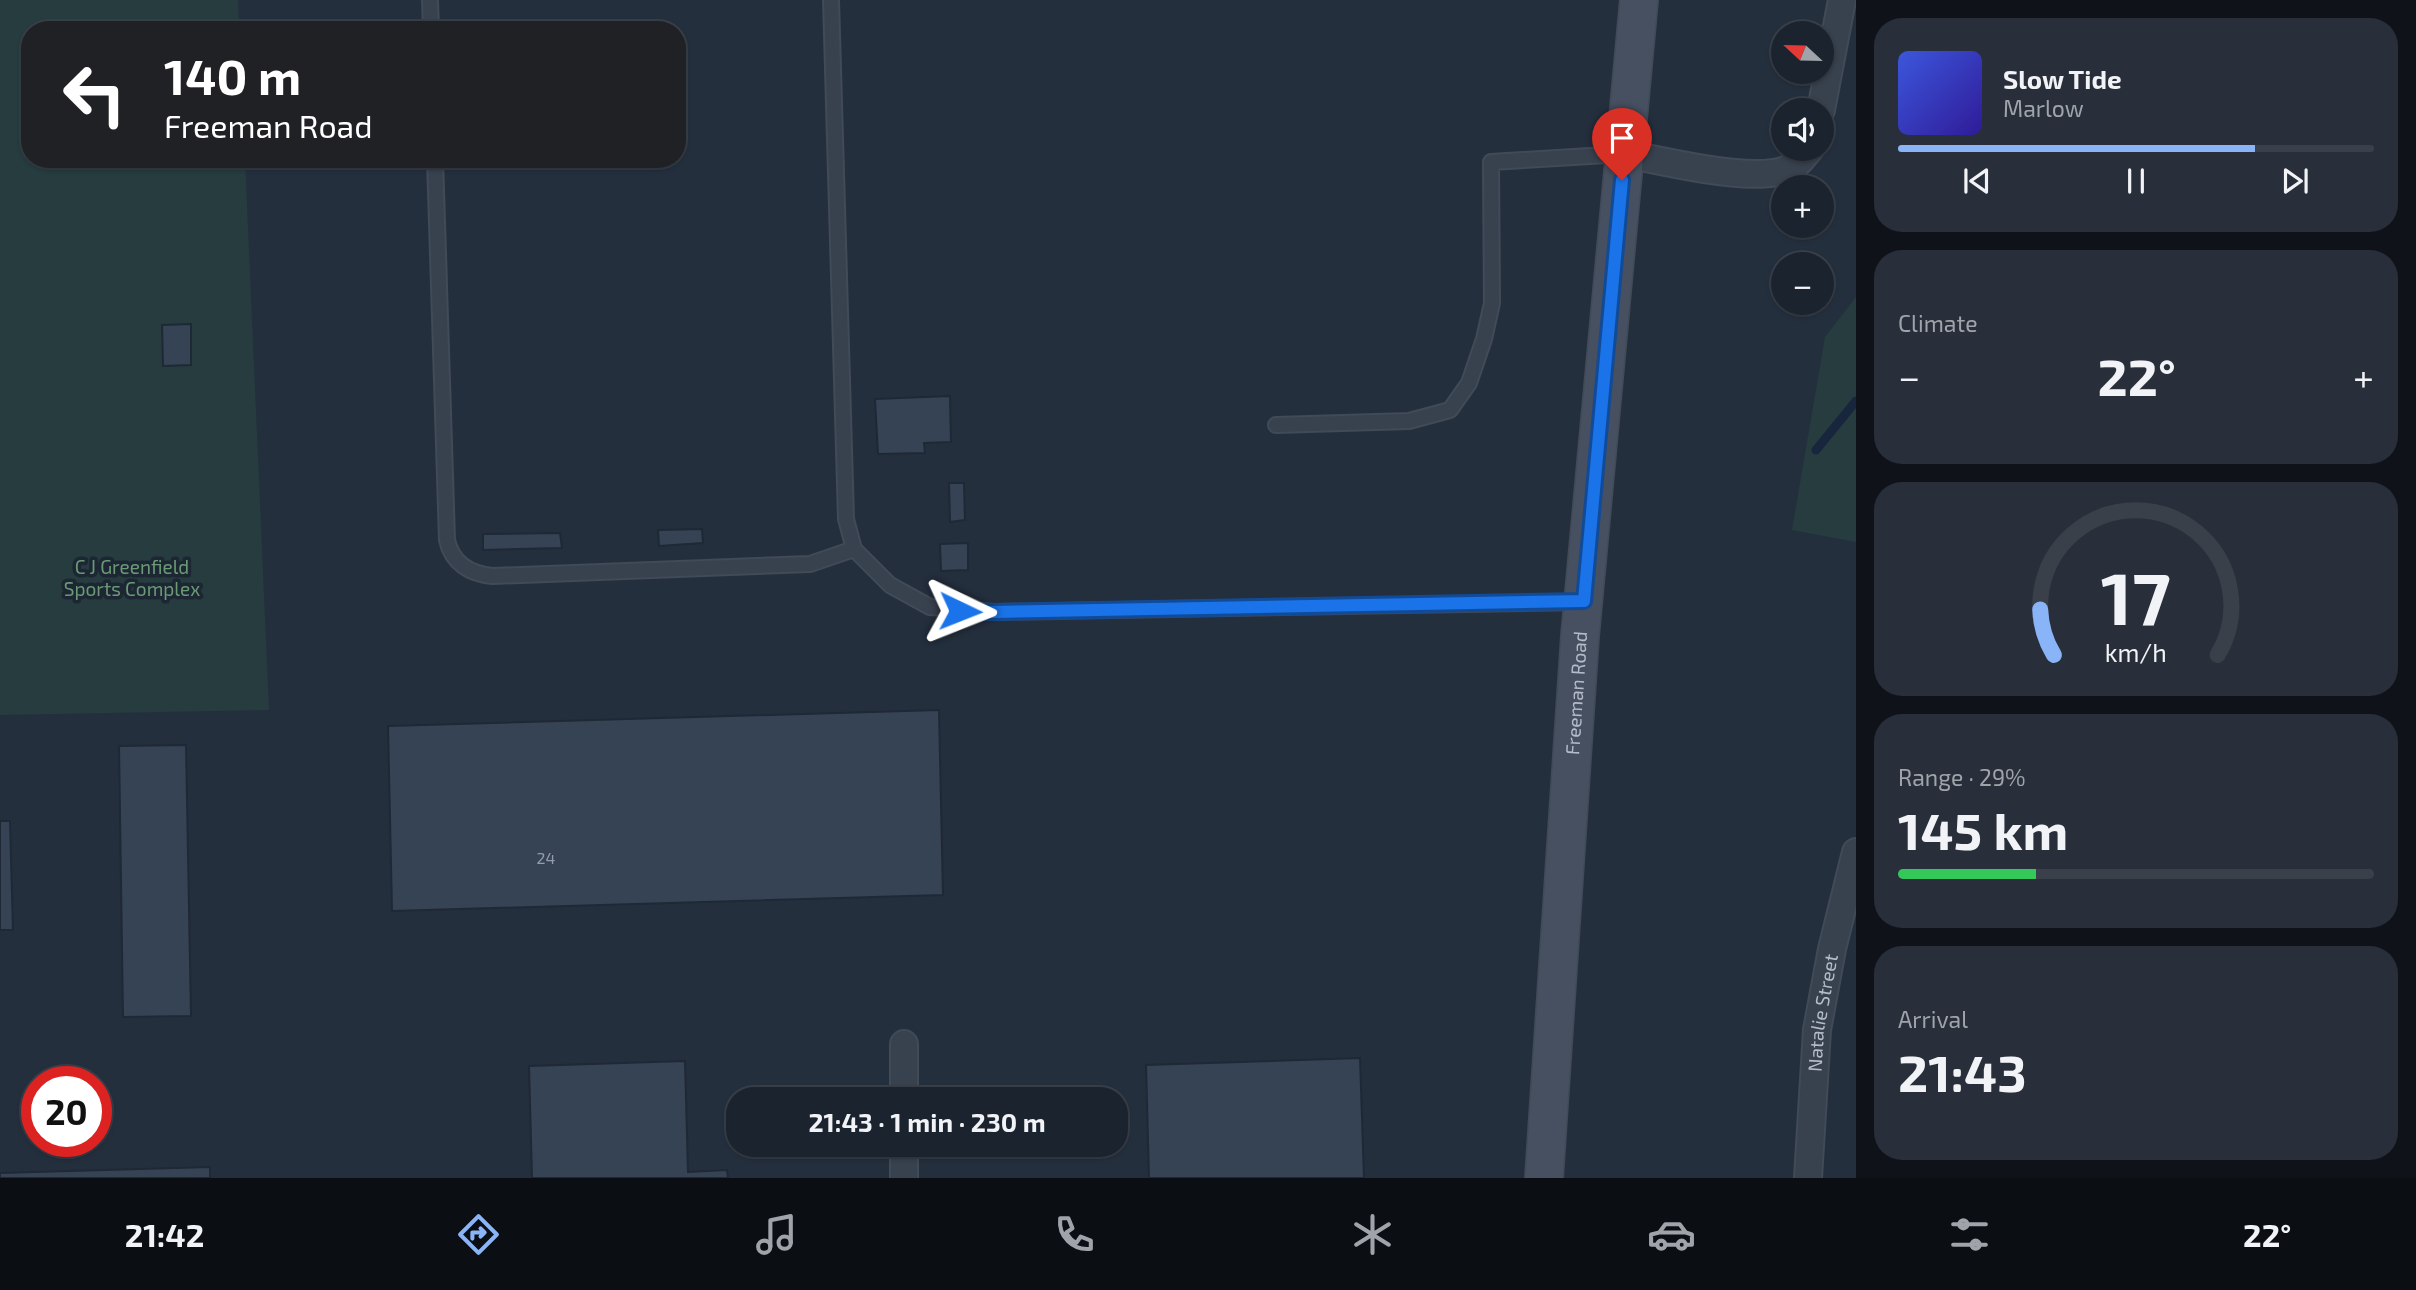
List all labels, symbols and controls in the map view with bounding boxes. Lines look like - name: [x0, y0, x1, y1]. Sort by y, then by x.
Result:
- north arrow: [1771, 21, 1834, 84]
- map controls: [1771, 21, 1834, 315]
- text: 140 m: [164, 46, 301, 105]
- icon: left: [49, 49, 140, 140]
- text: Slow Tide: [2003, 63, 2122, 94]
- text: Marlow: [2003, 94, 2084, 122]
- button: sound: [1771, 98, 1834, 161]
- text: Freeman Road: [164, 106, 373, 144]
- pin: [1592, 108, 1652, 180]
- icon: arrive: [1603, 119, 1641, 157]
- icon: previous: [1958, 162, 1996, 200]
- icon: pause: [2117, 162, 2155, 200]
- icon: next: [2276, 162, 2314, 200]
- button: +: [1771, 175, 1834, 238]
- button: −: [1771, 252, 1834, 315]
- text: Climate: [1898, 309, 1978, 337]
- text: 22°: [2097, 344, 2176, 406]
- text: −: [1898, 353, 1920, 399]
- text: +: [2353, 353, 2374, 399]
- text: 17: [2101, 552, 2171, 640]
- park label: C J Greenfield Sports Complex: [64, 555, 200, 600]
- position arrow: [923, 574, 997, 648]
- street label: Freeman Road: [1560, 630, 1591, 756]
- text: km/h: [2105, 637, 2167, 667]
- text: Range · 29%: [1898, 763, 2026, 791]
- text: 145 km: [1898, 798, 2068, 860]
- house number: 24: [537, 848, 556, 867]
- street label: Natalie Street: [1802, 952, 1842, 1072]
- text: Arrival: [1898, 1005, 1968, 1033]
- text: 21:43: [1898, 1040, 2027, 1102]
- speed limit sign: 20: [21, 1066, 112, 1157]
- text: 21:43 · 1 min · 230 m: [808, 1106, 1046, 1137]
- icon: directions: [454, 1210, 503, 1259]
- icon: music: [752, 1210, 801, 1259]
- icon: phone: [1050, 1210, 1099, 1259]
- icon: climate: [1348, 1210, 1397, 1259]
- icon: car: [1647, 1210, 1696, 1259]
- icon: filters: [1945, 1210, 1994, 1259]
- text: 21:42: [125, 1215, 204, 1253]
- text: 22°: [2243, 1215, 2291, 1253]

